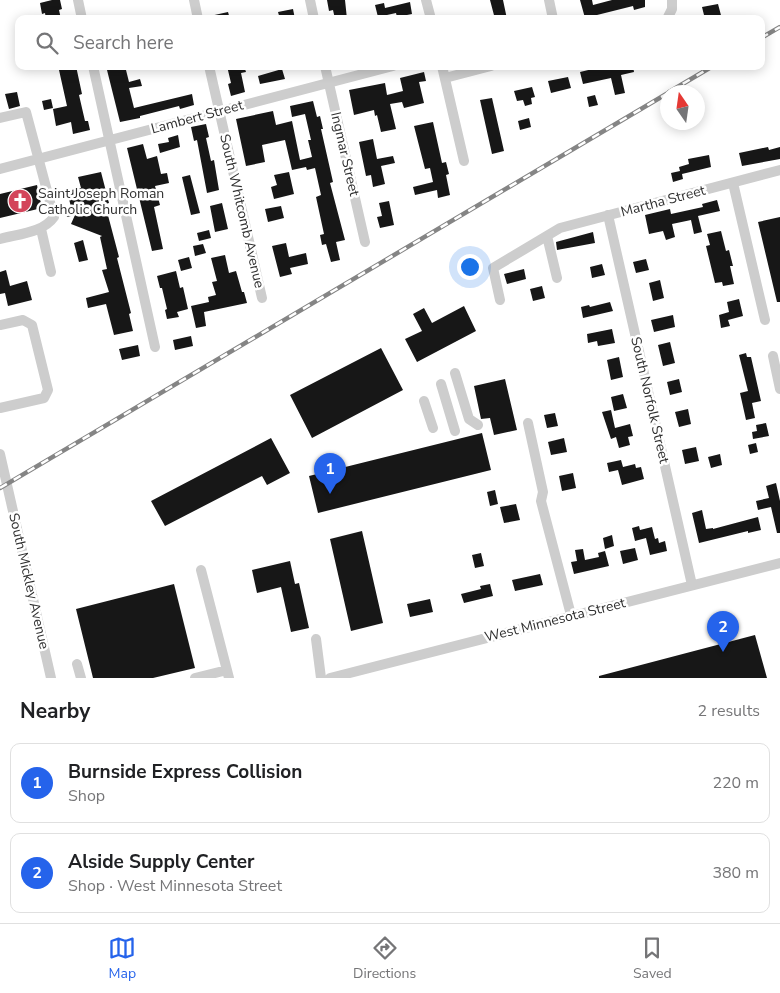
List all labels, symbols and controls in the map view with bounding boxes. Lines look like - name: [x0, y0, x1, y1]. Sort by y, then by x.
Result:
- search box: [15, 15, 765, 70]
- icon: search: [33, 29, 61, 57]
- text: Search here: [73, 30, 174, 56]
- north arrow: [660, 85, 705, 130]
- street label: Lambert Street: [149, 96, 245, 138]
- street label: Ingmar Street: [326, 110, 364, 198]
- street label: South Whitcomb Avenue: [215, 132, 269, 290]
- street label: Martha Street: [619, 181, 707, 221]
- place label: Saint Joseph Roman Catholic Church: [38, 184, 164, 219]
- church icon: Saint Joseph Roman Catholic Church: [7, 188, 33, 214]
- your location: [457, 254, 483, 280]
- street label: South Norfolk Street: [626, 335, 674, 465]
- pin: 1: [314, 453, 346, 494]
- street label: South Mickley Avenue: [4, 511, 54, 651]
- street label: West Minnesota Street: [483, 593, 627, 647]
- pin: 2: [707, 611, 739, 652]
- text: Nearby: [20, 697, 90, 725]
- text: 2 results: [698, 700, 760, 722]
- text: Burnside Express Collision: [68, 759, 302, 785]
- text: 1: [32, 772, 42, 794]
- text: 220 m: [712, 772, 759, 794]
- text: Shop: [68, 785, 105, 807]
- text: Alside Supply Center: [68, 849, 254, 875]
- text: 2: [32, 862, 42, 884]
- text: 380 m: [712, 862, 759, 884]
- text: Shop · West Minnesota Street: [68, 875, 282, 897]
- tab: Map: [108, 934, 136, 983]
- tab: Directions: [353, 934, 416, 983]
- tab: Saved: [633, 934, 672, 983]

